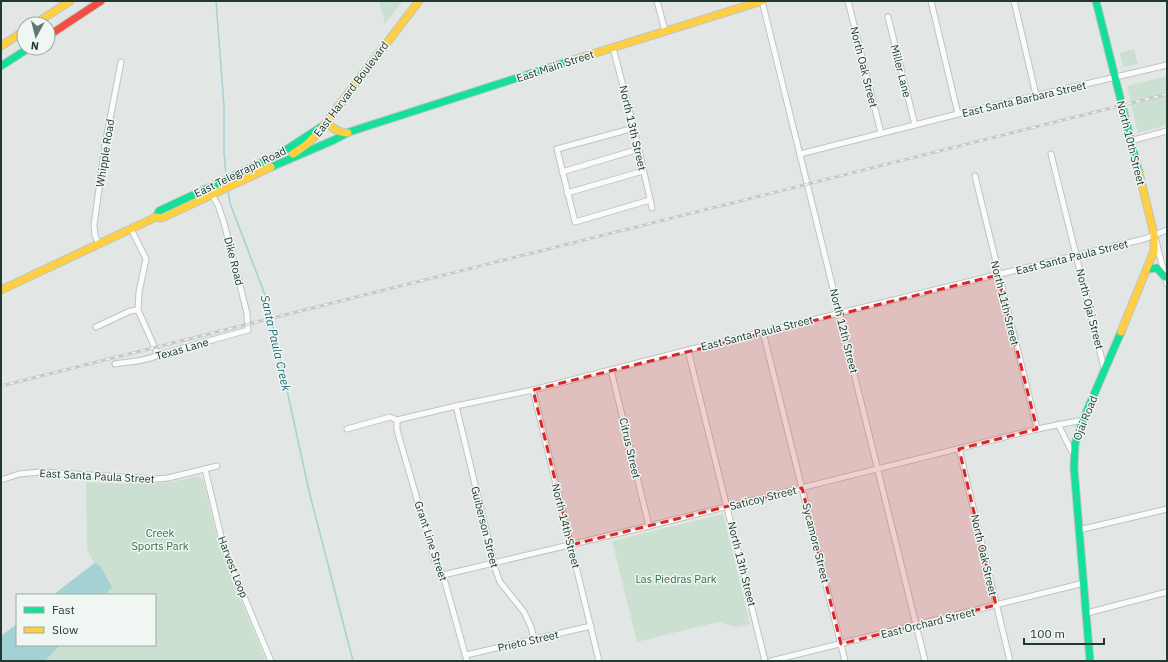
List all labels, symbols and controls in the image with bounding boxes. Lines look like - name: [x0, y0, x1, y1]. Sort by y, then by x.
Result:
- north arrow: [16, 16, 56, 56]
- street label: North Oak Street: [847, 25, 881, 109]
- text: N: [30, 38, 40, 53]
- street label: East Harvard Boulevard: [310, 38, 392, 140]
- street label: Miller Lane: [888, 43, 914, 99]
- street label: East Main Street: [515, 47, 596, 85]
- street label: East Santa Barbara Street: [961, 78, 1088, 120]
- street label: North 13th Street: [616, 84, 650, 172]
- street label: North 10th Street: [1114, 99, 1148, 187]
- street label: Whipple Road: [93, 118, 117, 188]
- street label: East Telegraph Road: [192, 144, 288, 200]
- street label: Dike Road: [221, 235, 247, 287]
- street label: East Santa Paula Street: [1014, 236, 1130, 278]
- street label: North 11th Street: [988, 259, 1022, 347]
- street label: North Ojai Street: [1073, 267, 1107, 351]
- street label: North 12th Street: [827, 287, 861, 375]
- water label: Santa Paula Creek: [258, 294, 294, 393]
- street label: East Santa Paula Street: [699, 312, 815, 354]
- street label: Texas Lane: [154, 335, 210, 363]
- street label: Ojai Road: [1070, 394, 1100, 442]
- street label: Citrus Street: [616, 416, 644, 480]
- street label: East Santa Paula Street: [39, 466, 155, 486]
- street label: North 14th Street: [549, 482, 583, 570]
- street label: Saticoy Street: [728, 483, 798, 513]
- street label: Guiberson Street: [468, 485, 502, 569]
- street label: Grant Line Street: [411, 499, 451, 583]
- street label: Sycamore Street: [799, 502, 833, 584]
- street label: North Oak Street: [968, 513, 1000, 597]
- street label: North 13th Street: [725, 520, 759, 608]
- park label: Creek Sports Park: [131, 526, 189, 553]
- street label: Harvest Loop: [215, 534, 251, 600]
- park label: Las Piedras Park: [635, 572, 717, 586]
- legend: [16, 594, 156, 646]
- text: Fast: [52, 602, 75, 617]
- street label: East Orchard Street: [879, 604, 977, 641]
- scale bar: [1024, 620, 1104, 646]
- text: Slow: [52, 622, 78, 637]
- text: 100 m: [1030, 626, 1065, 641]
- street label: Prieto Street: [496, 627, 560, 655]

